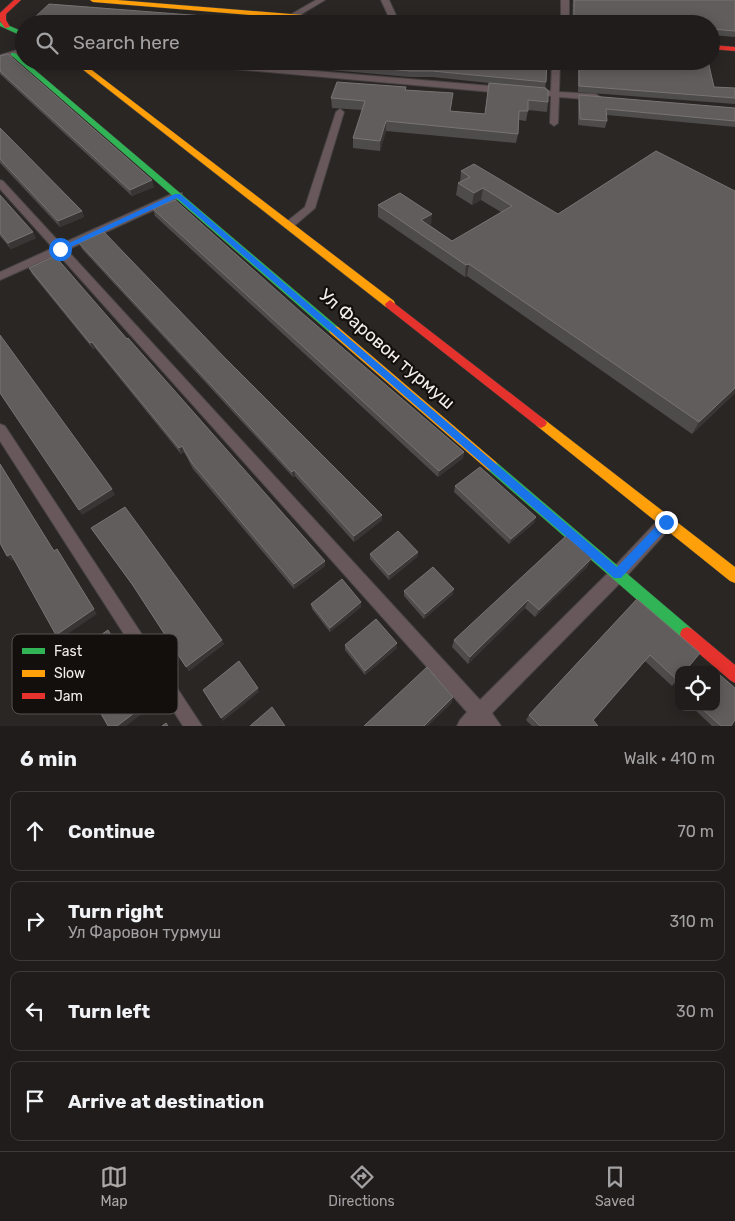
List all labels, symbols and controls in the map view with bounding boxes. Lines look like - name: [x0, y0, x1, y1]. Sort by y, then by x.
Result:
- search box: [15, 15, 720, 70]
- icon: search: [33, 29, 61, 57]
- text: Search here: [73, 31, 180, 54]
- route start: [49, 238, 72, 261]
- street label: Ул Фаровон турмуш: [315, 284, 459, 414]
- route end: [655, 511, 678, 534]
- legend: [12, 634, 178, 714]
- text: Fast: [54, 643, 83, 660]
- text: Slow: [54, 665, 85, 682]
- map controls: [675, 666, 720, 711]
- button: locate: [675, 666, 720, 711]
- text: Jam: [54, 688, 83, 705]
- text: 6 min: [20, 746, 77, 771]
- text: Walk · 410 m: [624, 749, 715, 768]
- icon: ahead: [21, 817, 49, 845]
- text: Continue: [68, 820, 155, 843]
- text: 70 m: [677, 822, 714, 841]
- text: Turn right: [68, 900, 163, 923]
- icon: right: [21, 907, 49, 935]
- text: 310 m: [670, 912, 714, 931]
- text: Ул Фаровон турмуш: [68, 923, 221, 942]
- icon: left: [21, 997, 49, 1025]
- text: Turn left: [68, 1000, 150, 1023]
- text: 30 m: [676, 1002, 714, 1021]
- icon: arrive: [21, 1087, 49, 1115]
- text: Arrive at destination: [68, 1090, 264, 1113]
- tab: Map: [100, 1163, 128, 1210]
- tab: Directions: [328, 1163, 395, 1210]
- tab: Saved: [595, 1163, 635, 1210]

